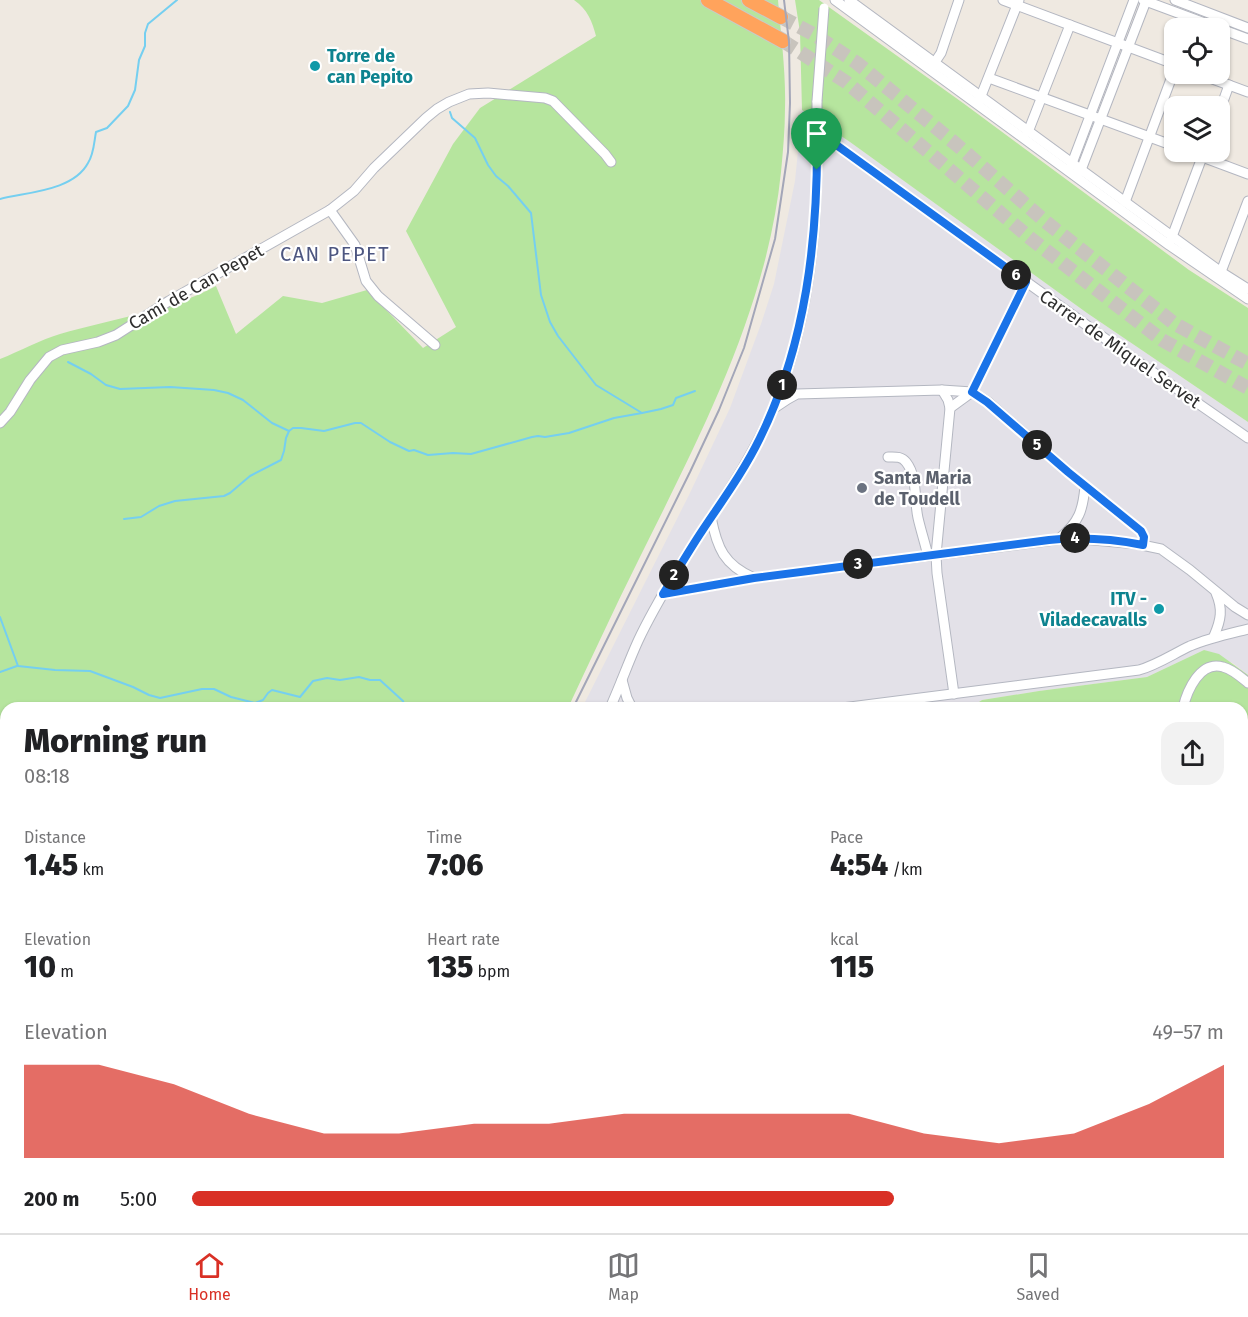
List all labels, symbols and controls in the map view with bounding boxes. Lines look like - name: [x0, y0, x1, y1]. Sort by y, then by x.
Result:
- map controls: [1164, 18, 1230, 162]
- button: locate: [1164, 18, 1230, 84]
- place label: Torre de can Pepito: [327, 45, 413, 88]
- marker: Torre de can Pepito: [308, 59, 322, 73]
- button: layers: [1164, 96, 1230, 162]
- pin: [791, 108, 842, 170]
- icon: arrive: [800, 117, 833, 150]
- street label: Camí de Can Pepet: [125, 239, 268, 335]
- district label: CAN PEPET: [280, 242, 390, 266]
- pin: 6: [1001, 260, 1031, 290]
- text: 6: [1011, 265, 1021, 284]
- street label: Carrer de Miquel Servet: [1035, 285, 1205, 413]
- pin: 1: [767, 370, 797, 400]
- text: 1: [778, 375, 786, 394]
- pin: 5: [1022, 430, 1052, 460]
- text: 5: [1033, 435, 1041, 454]
- place label: Santa Maria de Toudell: [874, 467, 972, 510]
- marker: Santa Maria de Toudell: [855, 481, 869, 495]
- pin: 4: [1060, 523, 1090, 553]
- text: 4: [1070, 528, 1080, 547]
- pin: 3: [843, 549, 873, 579]
- text: 3: [854, 554, 862, 573]
- pin: 2: [659, 560, 689, 590]
- text: 2: [670, 565, 678, 584]
- place label: ITV - Viladecavalls: [1039, 588, 1147, 631]
- marker: ITV - Viladecavalls: [1152, 602, 1166, 616]
- text: Morning run: [24, 721, 207, 761]
- button: share: [1161, 722, 1224, 785]
- text: 08:18: [24, 764, 70, 788]
- text: Distance: [24, 828, 86, 847]
- text: Time: [427, 828, 462, 847]
- text: Pace: [830, 828, 863, 847]
- text: 1.45: [24, 847, 78, 883]
- text: 7:06: [427, 847, 483, 883]
- text: 4:54: [830, 847, 888, 883]
- text: km: [78, 860, 104, 879]
- text: /km: [888, 860, 923, 879]
- text: Elevation: [24, 930, 91, 949]
- text: Heart rate: [427, 930, 500, 949]
- text: kcal: [830, 930, 859, 949]
- text: 10: [24, 949, 56, 985]
- text: 135: [427, 949, 473, 985]
- text: 115: [830, 949, 874, 985]
- text: m: [56, 962, 74, 981]
- text: bpm: [473, 962, 510, 981]
- text: Elevation: [24, 1020, 108, 1044]
- text: 49–57 m: [1152, 1020, 1224, 1044]
- text: 200 m: [24, 1187, 79, 1211]
- text: 5:00: [120, 1187, 157, 1211]
- tab: Home: [188, 1249, 231, 1304]
- tab: Map: [607, 1249, 640, 1304]
- tab: Saved: [1017, 1249, 1060, 1304]

